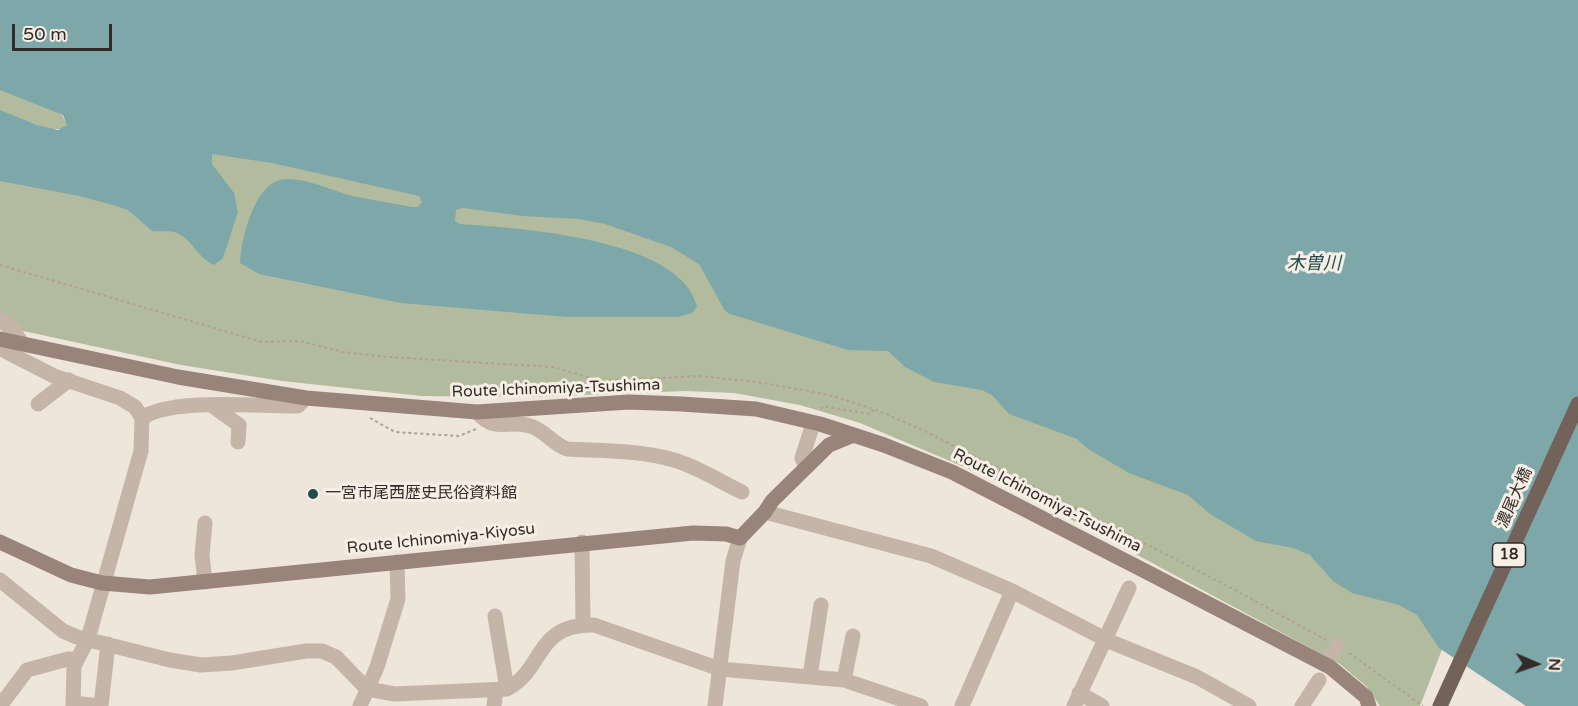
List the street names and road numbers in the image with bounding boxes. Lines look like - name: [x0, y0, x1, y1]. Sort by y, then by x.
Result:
- street label: Route Ichinomiya-Tsushima: [451, 376, 661, 402]
- street label: Route Ichinomiya-Tsushima: [950, 445, 1144, 557]
- street label: 濃尾大橋: [1493, 465, 1537, 531]
- street label: Route Ichinomiya-Kiyosu: [346, 520, 536, 558]
- road number: 18: [1492, 543, 1526, 567]

